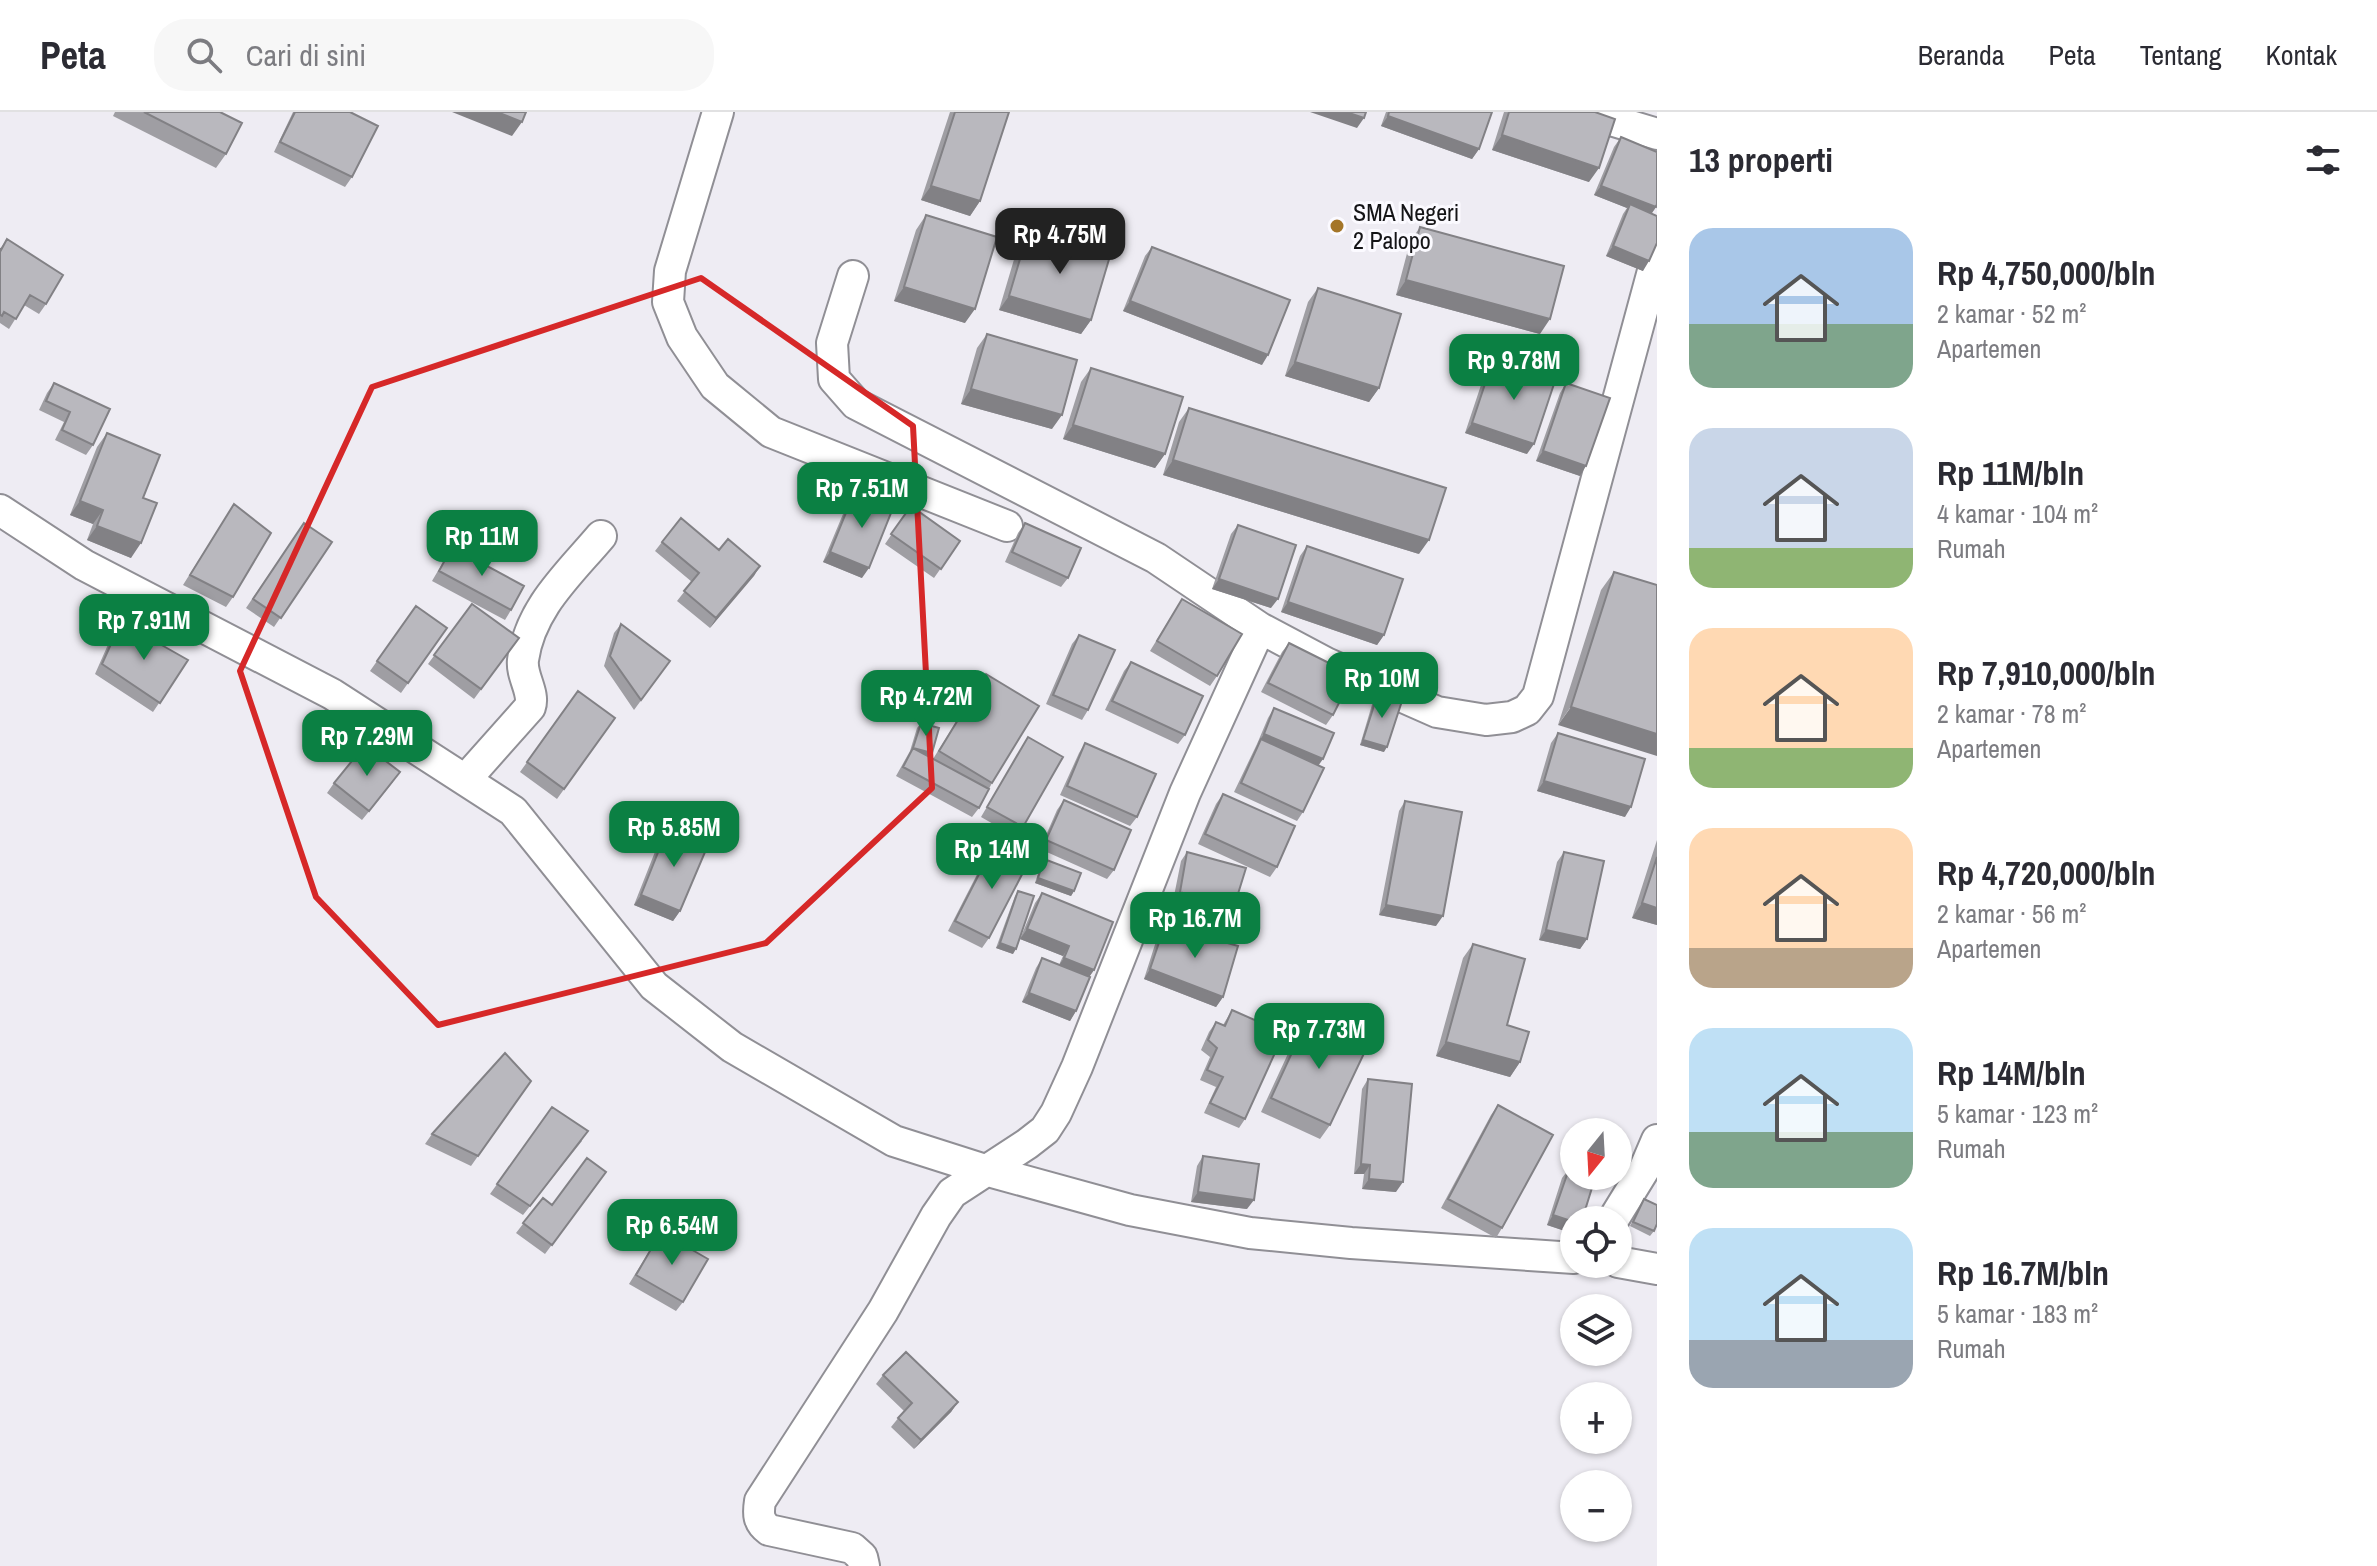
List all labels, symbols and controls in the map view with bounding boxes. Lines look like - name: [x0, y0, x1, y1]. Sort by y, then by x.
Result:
- search box: [154, 19, 714, 91]
- text: Peta: [40, 30, 106, 81]
- icon: search: [182, 33, 226, 77]
- text: Cari di sini: [246, 35, 366, 75]
- text: Beranda: [1918, 36, 2005, 74]
- text: Peta: [2049, 36, 2096, 74]
- text: Tentang: [2140, 36, 2222, 74]
- text: Kontak: [2266, 36, 2337, 74]
- text: 13 properti: [1689, 137, 1833, 183]
- icon: filters: [2301, 138, 2345, 182]
- place label: SMA Negeri 2 Palopo: [1353, 196, 1459, 256]
- pin: Rp 4.75M: [977, 208, 1143, 276]
- text: Rp 4.75M: [1013, 216, 1107, 251]
- marker: SMA Negeri 2 Palopo: [1328, 217, 1346, 235]
- text: Rp 4,750,000/bln: [1937, 250, 2156, 296]
- icon: home: [1753, 260, 1849, 356]
- text: 2 kamar · 52 m²: [1937, 296, 2086, 331]
- text: Apartemen: [1937, 331, 2041, 366]
- pin: Rp 9.78M: [1431, 334, 1597, 402]
- text: Rp 9.78M: [1467, 342, 1561, 377]
- text: Rp 11M/bln: [1937, 450, 2084, 496]
- icon: home: [1753, 460, 1849, 556]
- pin: Rp 7.51M: [779, 462, 945, 530]
- text: Rp 7.51M: [815, 470, 909, 505]
- text: 4 kamar · 104 m²: [1937, 496, 2098, 531]
- pin: Rp 11M: [417, 510, 547, 578]
- text: Rp 11M: [445, 518, 519, 553]
- text: Rumah: [1937, 531, 2006, 566]
- pin: Rp 7.91M: [61, 594, 227, 662]
- text: Rp 7.91M: [97, 602, 191, 637]
- text: Rp 7,910,000/bln: [1937, 650, 2156, 696]
- pin: Rp 10M: [1317, 652, 1447, 720]
- text: Rp 10M: [1344, 660, 1420, 695]
- icon: home: [1753, 660, 1849, 756]
- pin: Rp 4.72M: [843, 670, 1009, 738]
- text: Rp 4.72M: [879, 678, 973, 713]
- text: 2 kamar · 78 m²: [1937, 696, 2086, 731]
- pin: Rp 7.29M: [284, 710, 450, 778]
- text: Rp 7.29M: [320, 718, 414, 753]
- text: Apartemen: [1937, 731, 2041, 766]
- pin: Rp 5.85M: [591, 801, 757, 869]
- text: Rp 5.85M: [627, 809, 721, 844]
- pin: Rp 14M: [927, 823, 1057, 891]
- text: Rp 14M: [954, 831, 1030, 866]
- text: Rp 4,720,000/bln: [1937, 850, 2156, 896]
- icon: home: [1753, 860, 1849, 956]
- pin: Rp 16.7M: [1112, 892, 1278, 960]
- text: 2 kamar · 56 m²: [1937, 896, 2086, 931]
- text: Rp 16.7M: [1148, 900, 1242, 935]
- text: Apartemen: [1937, 931, 2041, 966]
- pin: Rp 7.73M: [1236, 1003, 1402, 1071]
- text: Rp 7.73M: [1272, 1011, 1366, 1046]
- text: Rp 14M/bln: [1937, 1050, 2086, 1096]
- icon: home: [1753, 1060, 1849, 1156]
- text: 5 kamar · 123 m²: [1937, 1096, 2098, 1131]
- north arrow: [1560, 1118, 1632, 1190]
- map controls: [1560, 1118, 1632, 1542]
- text: Rumah: [1937, 1131, 2006, 1166]
- pin: Rp 6.54M: [589, 1199, 755, 1267]
- button: locate: [1560, 1206, 1632, 1278]
- text: Rp 6.54M: [625, 1207, 719, 1242]
- text: Rp 16.7M/bln: [1937, 1250, 2109, 1296]
- icon: home: [1753, 1260, 1849, 1356]
- button: layers: [1560, 1294, 1632, 1366]
- text: 5 kamar · 183 m²: [1937, 1296, 2098, 1331]
- text: Rumah: [1937, 1331, 2006, 1366]
- button: +: [1560, 1382, 1632, 1454]
- button: −: [1560, 1470, 1632, 1542]

